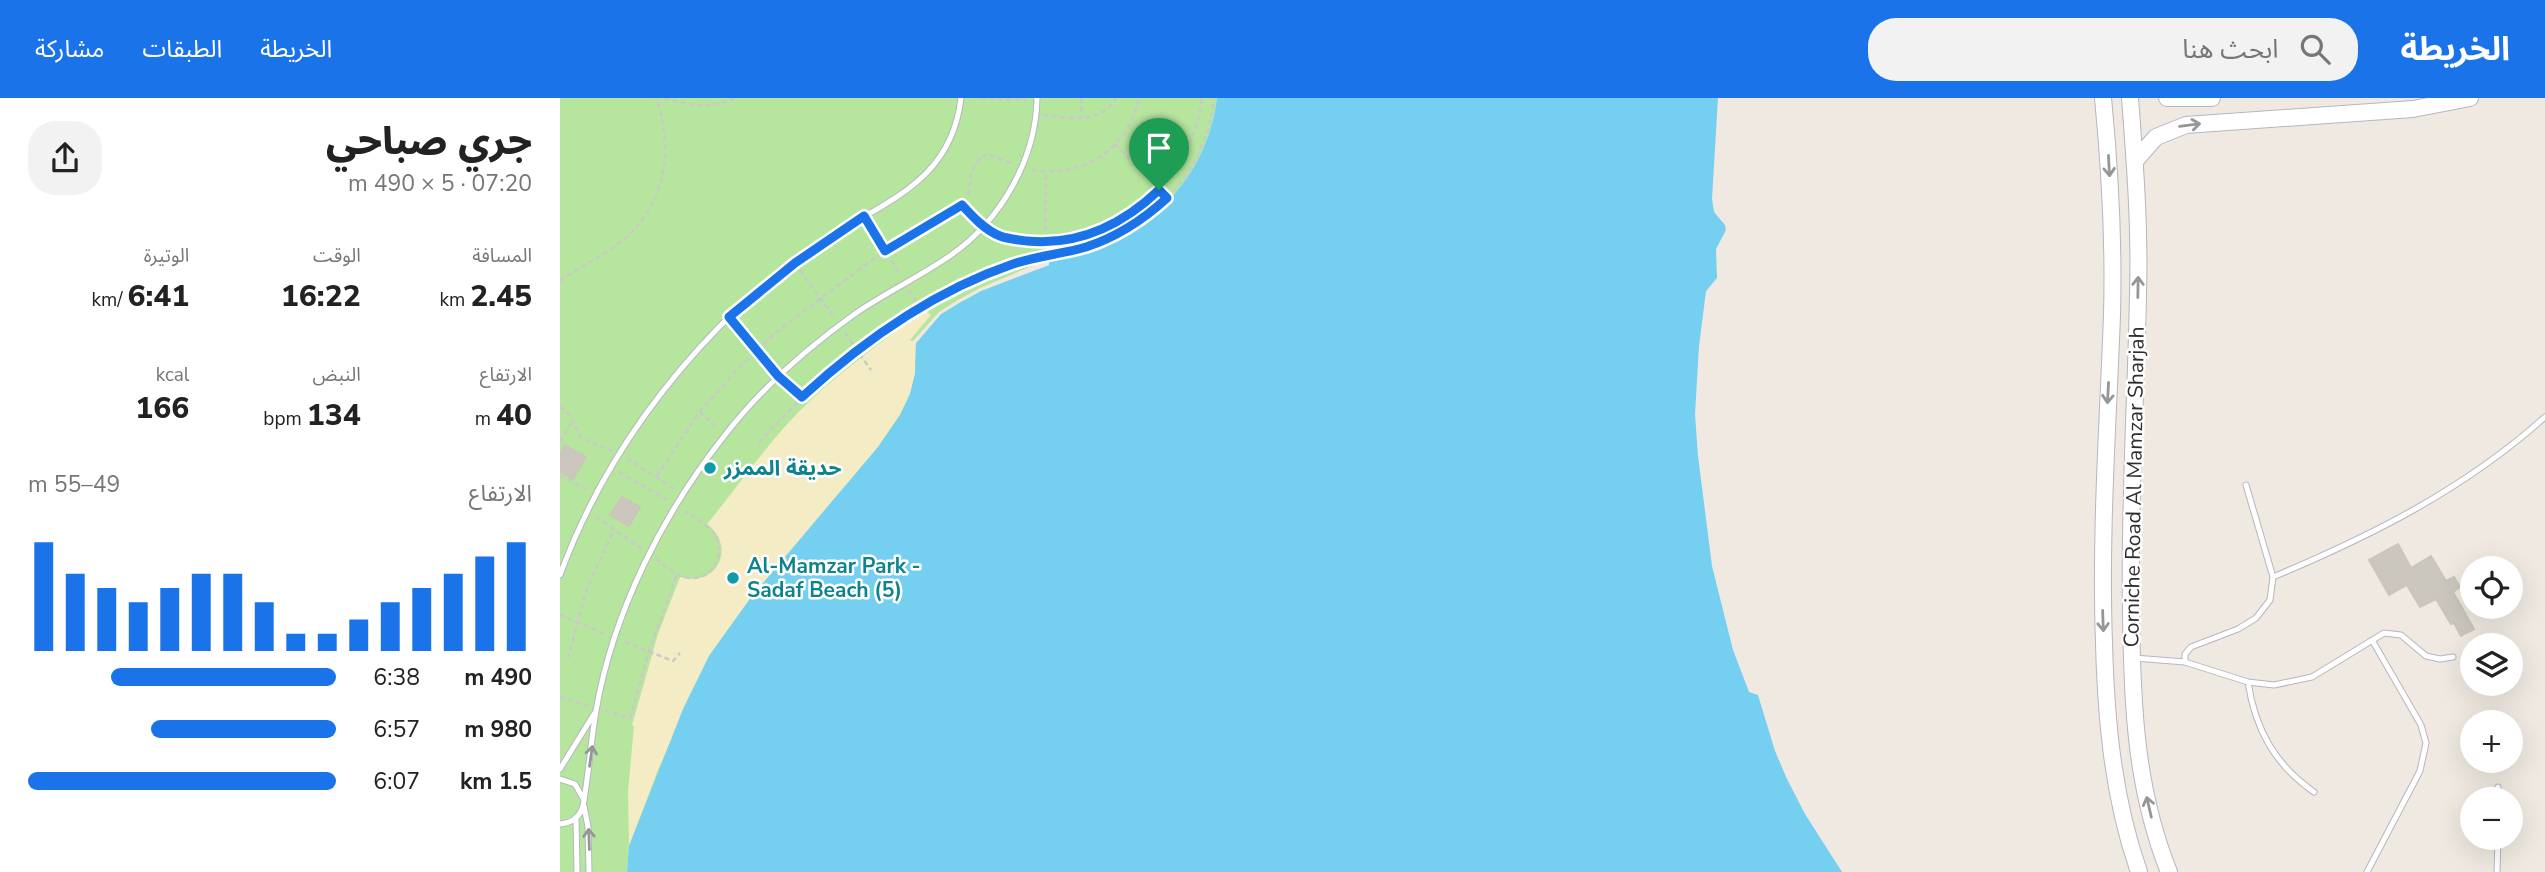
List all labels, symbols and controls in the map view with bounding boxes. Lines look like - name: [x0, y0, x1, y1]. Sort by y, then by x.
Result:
- search box: [1868, 18, 2358, 81]
- text: الخريطة: [2400, 27, 2510, 72]
- icon: search: [2296, 30, 2334, 68]
- text: ابحث هنا: [2182, 32, 2278, 67]
- text: مشاركة: [35, 33, 104, 65]
- text: الطبقات: [142, 33, 222, 65]
- text: الخريطة: [260, 33, 332, 65]
- text: جري صباحي: [326, 116, 532, 167]
- pin: [1129, 118, 1189, 190]
- one-way arrow: [2178, 119, 2201, 132]
- button: share: [28, 121, 102, 195]
- icon: arrive: [1140, 129, 1178, 167]
- one-way arrow: [2103, 154, 2116, 177]
- text: 07:20 · 5 × 490 m: [348, 168, 532, 199]
- text: الوتيرة: [144, 243, 189, 269]
- text: الوقت: [313, 243, 361, 269]
- text: المسافة: [472, 243, 532, 269]
- text: 6:41: [128, 276, 189, 317]
- text: 16:22: [281, 276, 361, 317]
- text: 2.45: [470, 276, 532, 317]
- one-way arrow: [2131, 276, 2145, 299]
- text: /km: [92, 287, 128, 313]
- text: km: [440, 287, 470, 313]
- street label: Corniche Road Al Mamzar Sharjah: [2117, 326, 2151, 648]
- text: kcal: [156, 362, 189, 388]
- text: النبض: [312, 362, 361, 388]
- text: الارتفاع: [480, 362, 532, 388]
- one-way arrow: [2102, 382, 2115, 405]
- text: 166: [135, 388, 189, 429]
- text: 134: [307, 395, 361, 436]
- text: 40: [496, 395, 532, 436]
- text: bpm: [263, 406, 307, 432]
- text: m: [475, 406, 496, 432]
- place label: حديقة الممزر: [723, 454, 841, 482]
- marker: حديقة الممزر: [702, 460, 718, 476]
- text: 49–55 m: [28, 469, 120, 500]
- text: الارتفاع: [469, 478, 532, 509]
- place label: Al-Mamzar Park - Sadaf Beach (5): [747, 552, 921, 604]
- map controls: [2460, 556, 2523, 850]
- button: locate: [2460, 556, 2523, 619]
- marker: Al-Mamzar Park - Sadaf Beach (5): [725, 570, 741, 586]
- one-way arrow: [2096, 609, 2110, 632]
- button: layers: [2460, 633, 2523, 696]
- text: 6:38: [373, 662, 420, 693]
- text: 490 m: [464, 662, 532, 693]
- button: +: [2460, 710, 2523, 773]
- text: 6:57: [373, 714, 420, 745]
- text: 980 m: [464, 714, 532, 745]
- one-way arrow: [585, 745, 598, 768]
- text: 6:07: [373, 766, 420, 797]
- text: 1.5 km: [460, 766, 532, 797]
- button: −: [2460, 787, 2523, 850]
- one-way arrow: [2141, 796, 2155, 819]
- one-way arrow: [582, 828, 595, 851]

